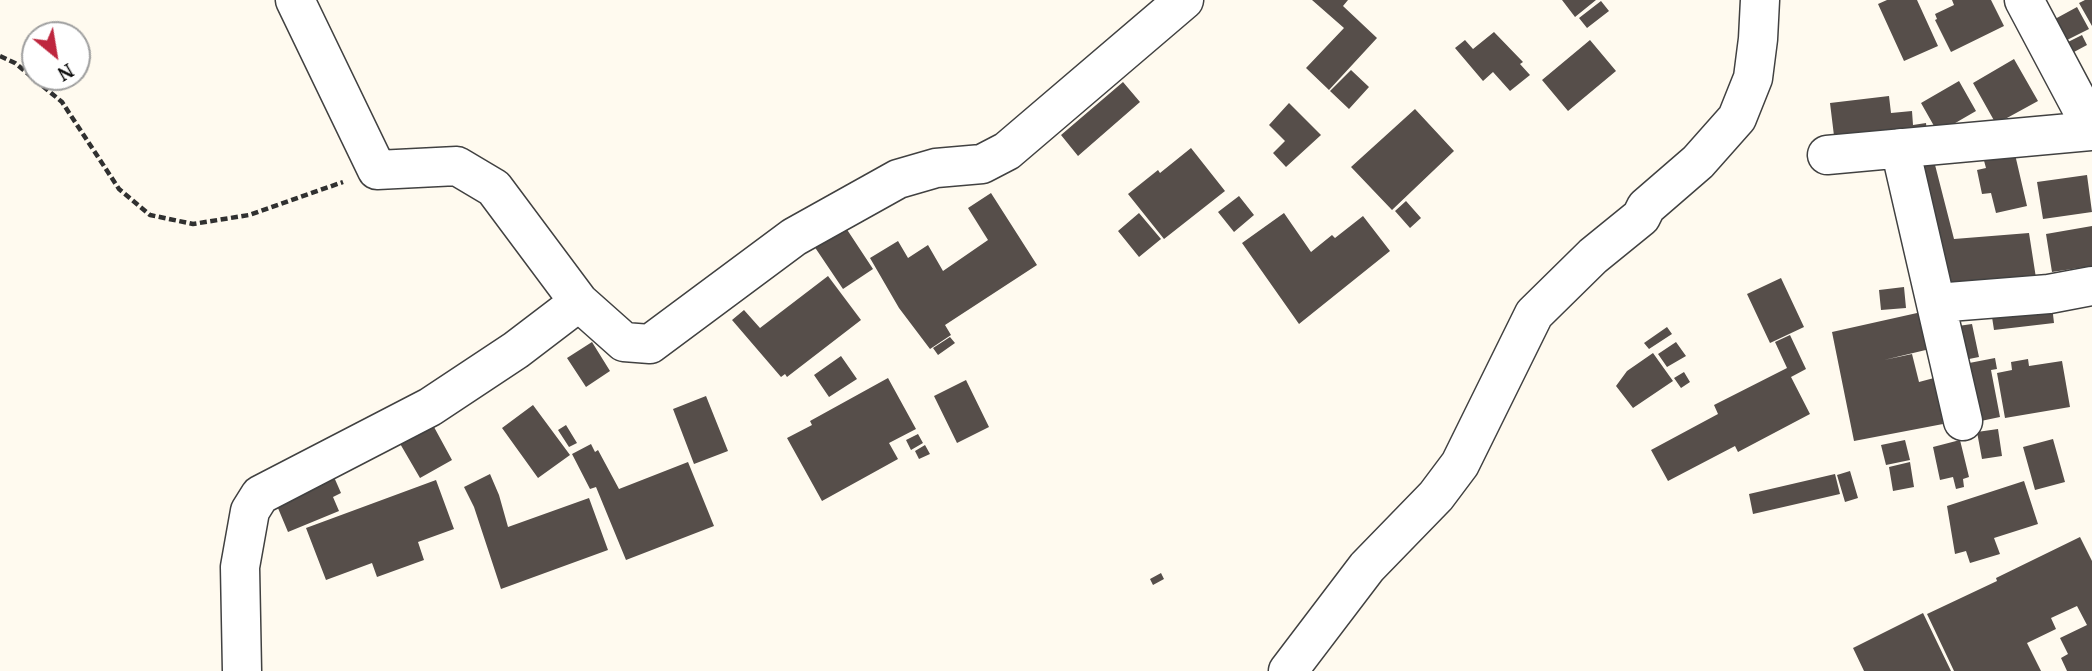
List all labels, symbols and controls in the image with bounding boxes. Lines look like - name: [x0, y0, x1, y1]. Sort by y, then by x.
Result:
- north arrow: [21, 21, 91, 91]
- text: N: [53, 58, 78, 87]

